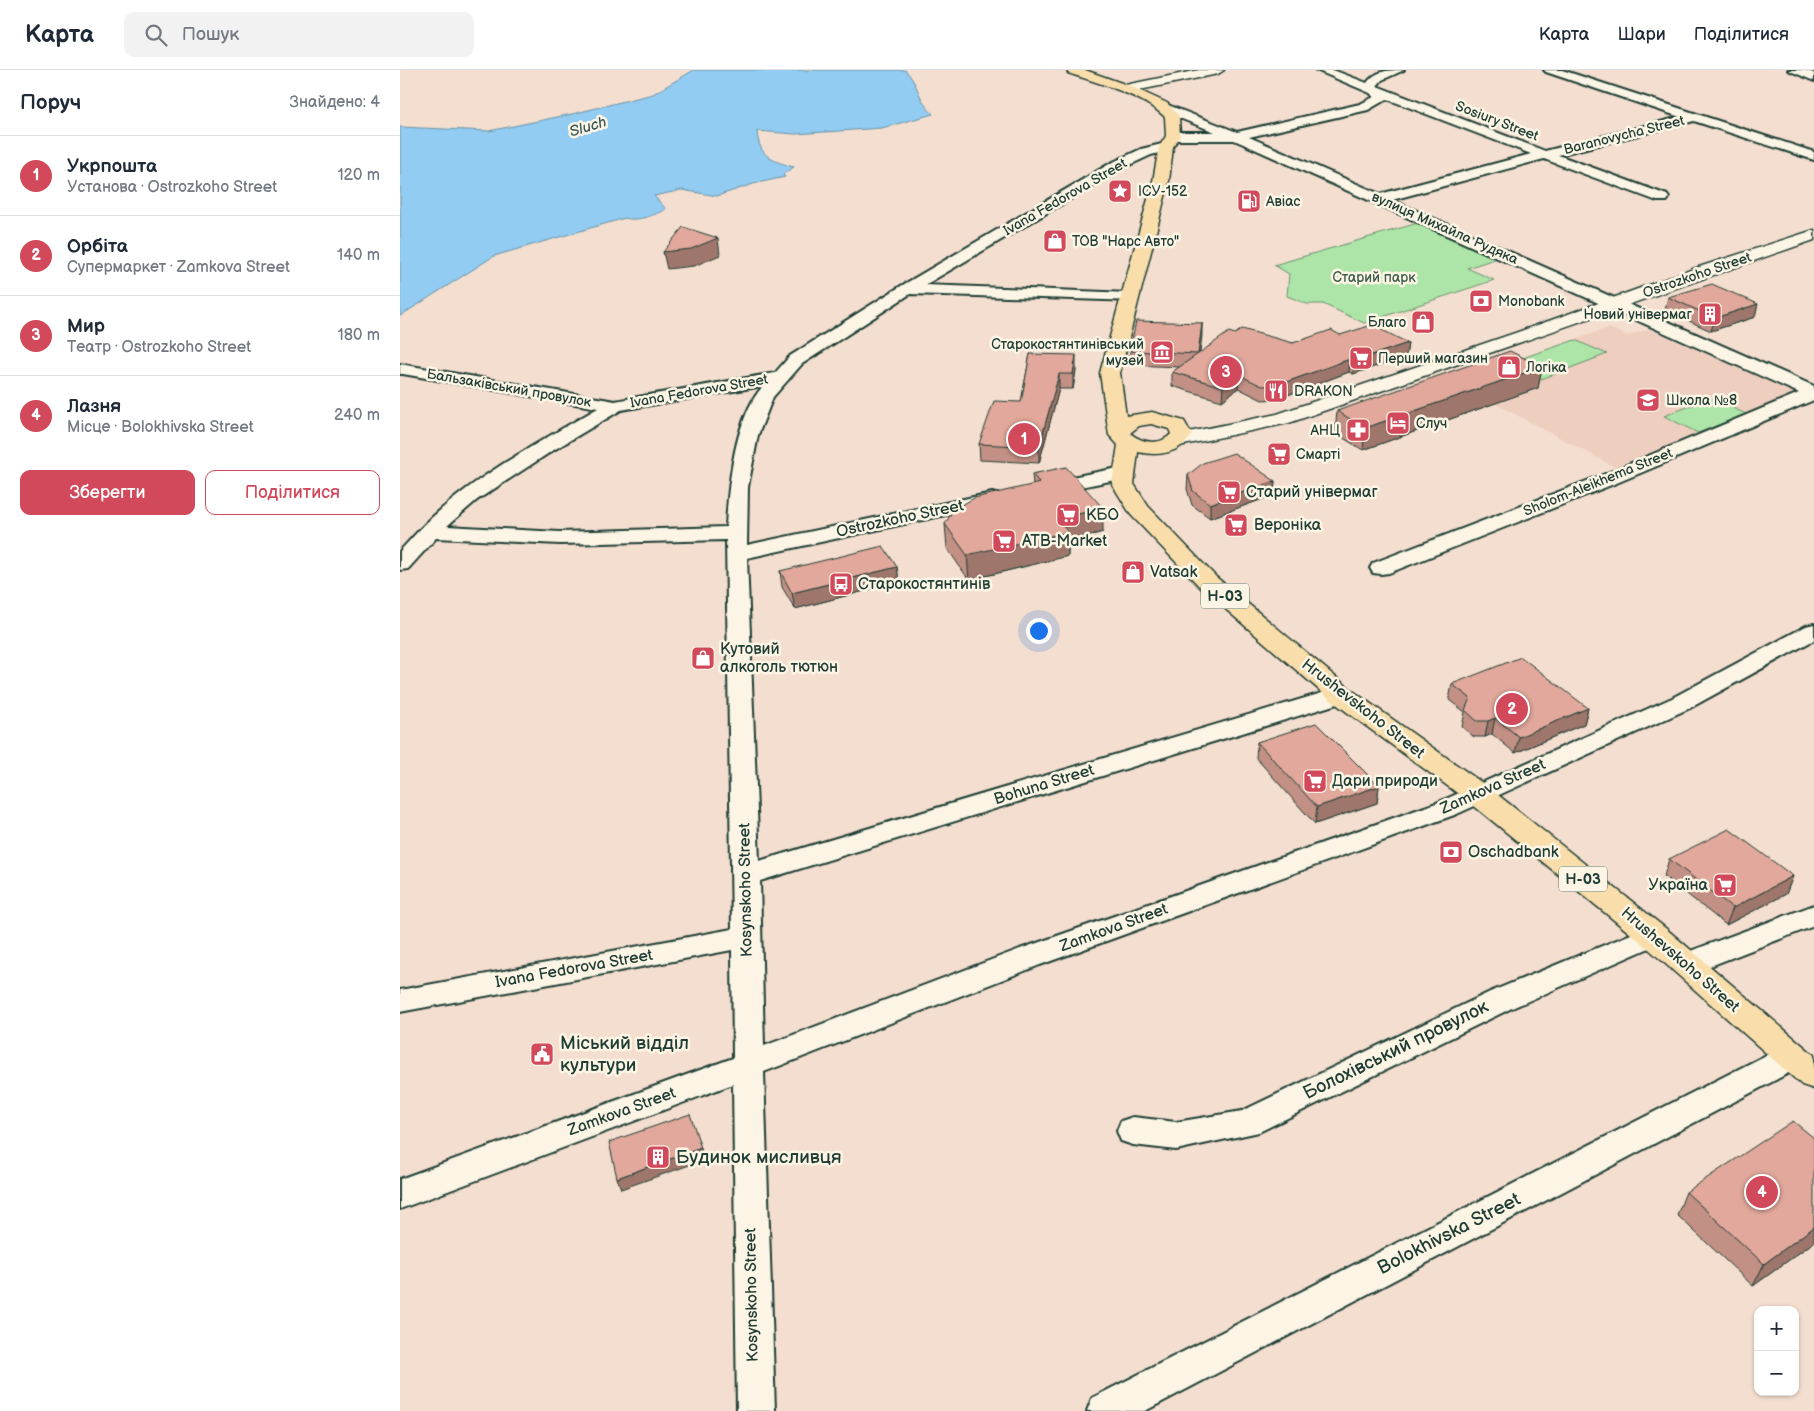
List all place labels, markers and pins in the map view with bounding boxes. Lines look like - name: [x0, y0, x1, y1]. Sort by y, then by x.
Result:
- place icon: ІСУ-152: [1107, 178, 1133, 204]
- place label: ІСУ-152: [1138, 183, 1188, 200]
- fuel station icon: Авіас: [1236, 188, 1262, 214]
- place label: Авіас: [1265, 193, 1301, 210]
- shop icon: ТОВ "Нарс Авто": [1042, 228, 1068, 254]
- place label: ТОВ "Нарс Авто": [1072, 233, 1179, 250]
- bank icon: Monobank: [1468, 288, 1494, 314]
- place label: Monobank: [1498, 293, 1565, 310]
- building icon: Новий універмаг: [1697, 301, 1723, 327]
- place label: Новий універмаг: [1584, 306, 1693, 323]
- shop icon: Благо: [1410, 309, 1436, 335]
- place label: Благо: [1368, 314, 1406, 331]
- place label: Старокостянтинівський музей: [991, 336, 1144, 369]
- museum icon: Старокостянтинівський музей: [1149, 339, 1175, 365]
- supermarket icon: Перший магазин: [1348, 345, 1374, 371]
- place label: Перший магазин: [1378, 350, 1488, 367]
- pin: 3: [1210, 353, 1242, 391]
- shop icon: Логіка: [1496, 354, 1522, 380]
- place label: Логіка: [1525, 359, 1567, 376]
- restaurant icon: DRAKON: [1263, 378, 1289, 404]
- place label: DRAKON: [1294, 383, 1353, 400]
- school or university icon: Школа №8: [1635, 387, 1661, 413]
- place label: Школа №8: [1666, 392, 1737, 409]
- hotel icon: Случ: [1385, 410, 1411, 436]
- place label: Случ: [1416, 415, 1447, 432]
- pharmacy icon: АНЦ: [1345, 417, 1371, 443]
- pin: 1: [1008, 420, 1040, 458]
- place label: АНЦ: [1309, 422, 1340, 439]
- supermarket icon: Смарті: [1266, 441, 1292, 467]
- place label: Смарті: [1296, 446, 1341, 463]
- supermarket icon: Старий універмаг: [1216, 479, 1242, 505]
- place label: Старий універмаг: [1246, 483, 1378, 502]
- supermarket icon: КБО: [1055, 502, 1081, 528]
- place label: КБО: [1086, 506, 1119, 525]
- supermarket icon: Вероніка: [1223, 512, 1249, 538]
- place label: Вероніка: [1254, 516, 1322, 535]
- supermarket icon: ATB-Market: [991, 528, 1017, 554]
- place label: ATB-Market: [1022, 532, 1107, 551]
- shop icon: Vatsak: [1120, 559, 1146, 585]
- place label: Vatsak: [1150, 563, 1197, 582]
- bus stop icon: Старокостянтинів: [828, 571, 854, 597]
- place label: Старокостянтинів: [858, 575, 991, 594]
- place label: Кутовий алкоголь тютюн: [720, 640, 838, 677]
- shop icon: Кутовий алкоголь тютюн: [690, 645, 716, 671]
- pin: 2: [1496, 690, 1528, 728]
- supermarket icon: Дари природи: [1302, 768, 1328, 794]
- place label: Дари природи: [1332, 772, 1438, 791]
- bank icon: Oschadbank: [1438, 839, 1464, 865]
- place label: Oschadbank: [1468, 843, 1559, 862]
- supermarket icon: Україна: [1712, 872, 1738, 898]
- place label: Україна: [1648, 876, 1709, 895]
- place label: Міський відділ культури: [560, 1032, 689, 1077]
- public building icon: Міський відділ культури: [529, 1041, 555, 1067]
- building icon: Будинок мисливця: [645, 1144, 671, 1170]
- place label: Будинок мисливця: [676, 1146, 842, 1169]
- pin: 4: [1746, 1173, 1778, 1211]

